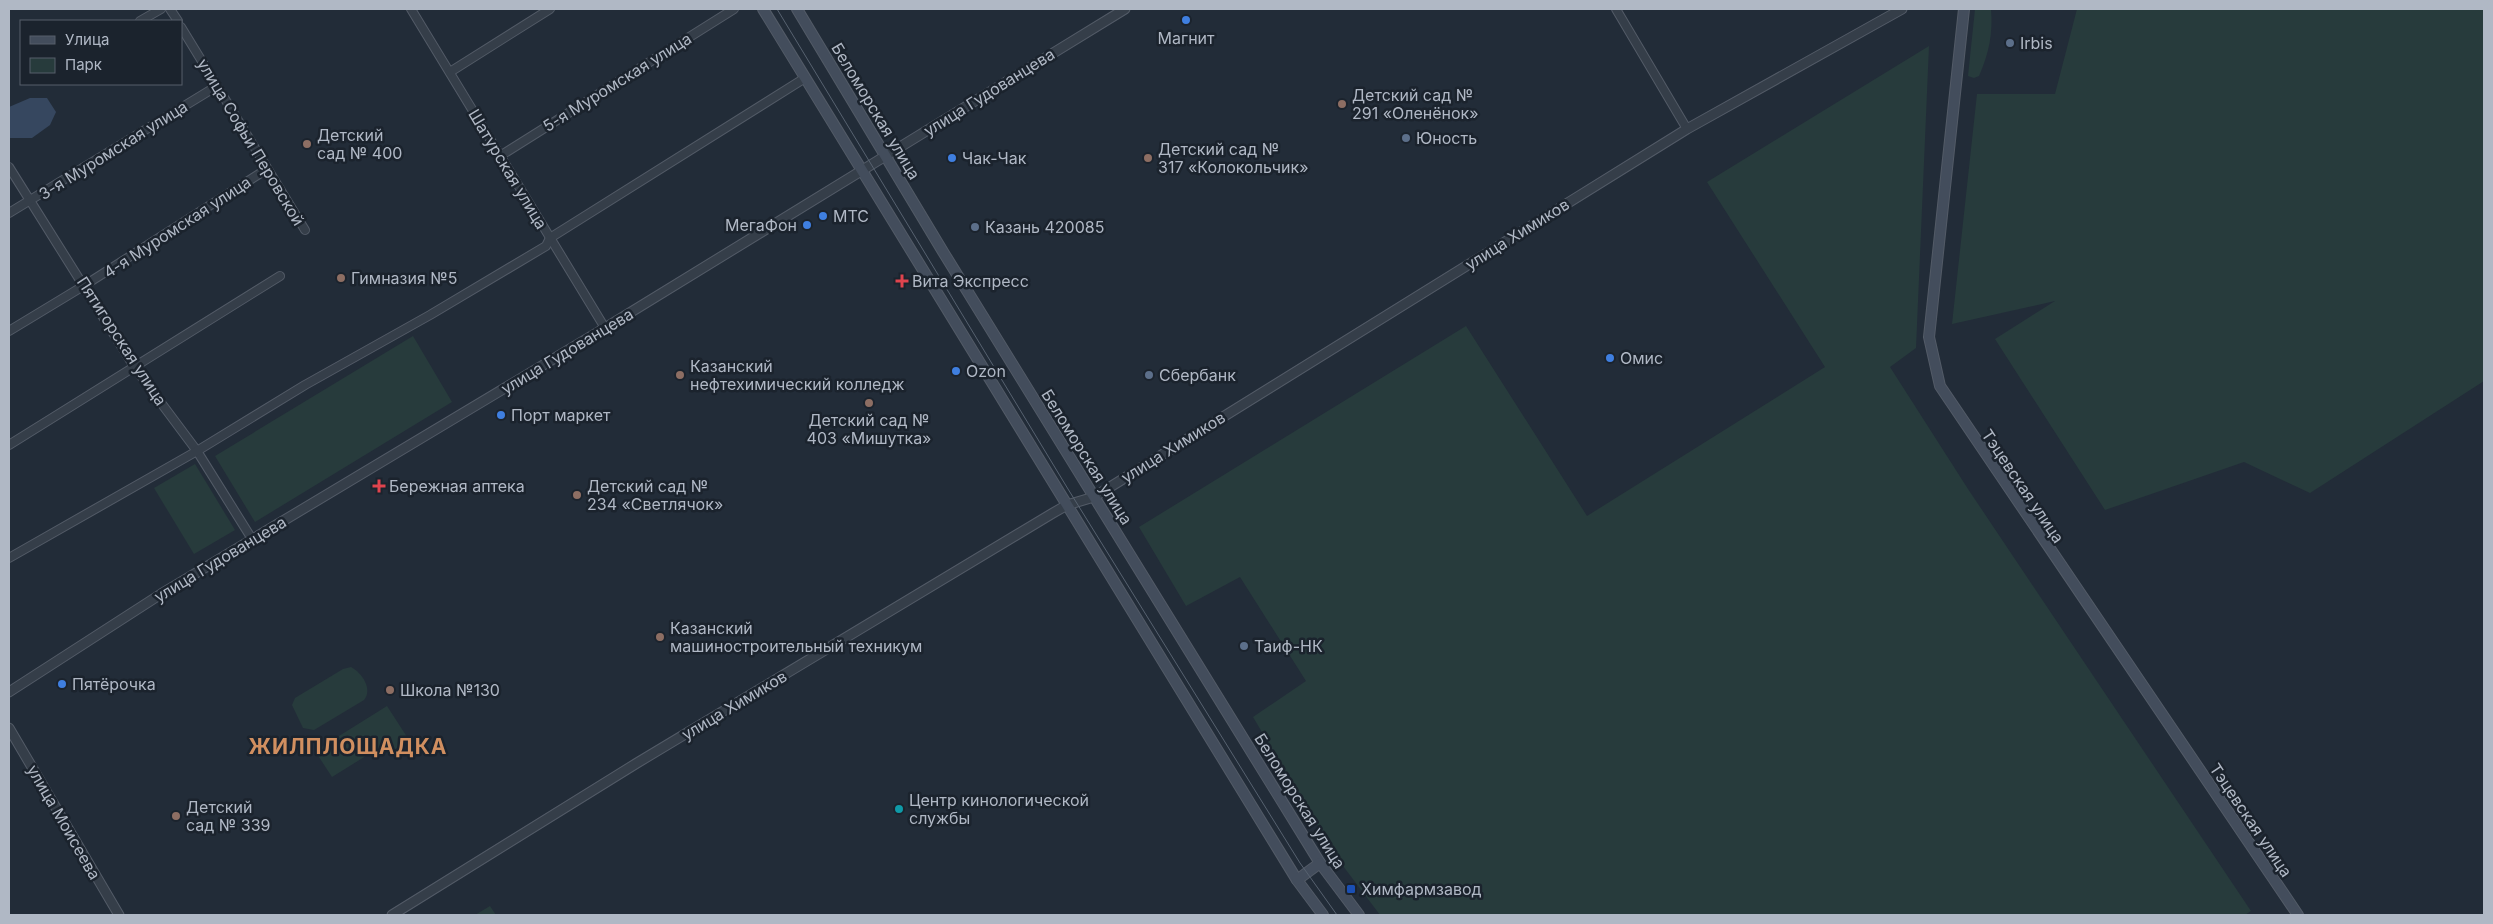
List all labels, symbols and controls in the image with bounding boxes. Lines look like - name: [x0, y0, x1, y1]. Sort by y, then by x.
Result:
- marker: Магнит: [1180, 14, 1192, 26]
- legend: [20, 20, 182, 85]
- street label: 5-я Муромская улица: [539, 28, 695, 136]
- place label: Магнит: [1157, 28, 1215, 48]
- text: Улица: [65, 30, 109, 49]
- place label: Irbis: [2020, 33, 2053, 53]
- marker: Irbis: [2004, 37, 2016, 49]
- street label: Беломорская улица: [827, 39, 925, 183]
- street label: улица Гудованцева: [920, 44, 1058, 140]
- text: Парк: [65, 55, 102, 74]
- street label: улица Софьи Перовской: [193, 55, 309, 229]
- place label: Детский сад № 291 «Оленёнок»: [1352, 85, 1479, 123]
- street label: 3-я Муромская улица: [35, 96, 191, 204]
- marker: Детский сад № 291 «Оленёнок»: [1336, 98, 1348, 110]
- street label: Шатурская улица: [464, 105, 552, 233]
- place label: Детский сад № 400: [317, 125, 402, 163]
- place label: Юность: [1416, 128, 1477, 148]
- marker: Юность: [1400, 132, 1412, 144]
- marker: Детский сад № 400: [301, 138, 313, 150]
- place label: Детский сад № 317 «Колокольчик»: [1158, 139, 1309, 177]
- place label: Чак-Чак: [962, 148, 1027, 168]
- marker: Чак-Чак: [946, 152, 958, 164]
- marker: Детский сад № 317 «Колокольчик»: [1142, 152, 1154, 164]
- street label: 4-я Муромская улица: [99, 172, 255, 282]
- street label: улица Химиков: [1461, 194, 1573, 274]
- place label: МТС: [833, 206, 869, 226]
- marker: МТС: [817, 210, 829, 222]
- place label: МегаФон: [725, 215, 797, 235]
- place label: Казань 420085: [985, 217, 1104, 237]
- marker: МегаФон: [801, 219, 813, 231]
- marker: Казань 420085: [969, 221, 981, 233]
- place label: Гимназия №5: [351, 268, 458, 288]
- place label: Вита Экспресс: [912, 271, 1029, 291]
- marker: Гимназия №5: [335, 272, 347, 284]
- street label: Пятигорская улица: [73, 273, 171, 409]
- marker: Вита Экспресс: [896, 275, 908, 287]
- street label: улица Гудованцева: [497, 304, 637, 398]
- place label: Омис: [1620, 348, 1663, 368]
- marker: Омис: [1604, 352, 1616, 364]
- place label: Казанский нефтехимический колледж: [690, 356, 904, 394]
- place label: Ozon: [966, 361, 1006, 381]
- marker: Ozon: [950, 365, 962, 377]
- place label: Сбербанк: [1159, 365, 1236, 385]
- marker: Казанский нефтехимический колледж: [674, 369, 686, 381]
- marker: Сбербанк: [1143, 369, 1155, 381]
- street label: Беломорская улица: [1037, 386, 1137, 528]
- marker: Детский сад № 403 «Мишутка»: [863, 397, 875, 409]
- place label: Порт маркет: [511, 405, 611, 425]
- street label: улица Химиков: [1117, 407, 1229, 487]
- marker: Порт маркет: [495, 409, 507, 421]
- place label: Детский сад № 403 «Мишутка»: [807, 410, 931, 448]
- street label: Тэцевская улица: [1978, 425, 2068, 547]
- place label: Бережная аптека: [389, 476, 525, 496]
- place label: Детский сад № 234 «Светлячок»: [587, 476, 723, 514]
- marker: Бережная аптека: [373, 480, 385, 492]
- marker: Детский сад № 234 «Светлячок»: [571, 489, 583, 501]
- street label: улица Гудованцева: [150, 512, 290, 606]
- place label: Казанский машиностроительный техникум: [670, 618, 922, 656]
- marker: Казанский машиностроительный техникум: [654, 631, 666, 643]
- place label: Таиф-НК: [1254, 636, 1323, 656]
- marker: Таиф-НК: [1238, 640, 1250, 652]
- street label: улица Химиков: [678, 666, 790, 744]
- place label: Пятёрочка: [72, 674, 156, 694]
- marker: Пятёрочка: [56, 678, 68, 690]
- place label: Школа №130: [400, 680, 500, 700]
- marker: Школа №130: [384, 684, 396, 696]
- street label: Беломорская улица: [1250, 730, 1350, 872]
- district label: ЖИЛПЛОЩАДКА: [249, 734, 447, 759]
- street label: Тэцевская улица: [2206, 759, 2296, 881]
- street label: улица Моисеева: [23, 761, 105, 883]
- place label: Центр кинологической службы: [909, 790, 1089, 828]
- place label: Детский сад № 339: [186, 797, 271, 835]
- marker: Центр кинологической службы: [893, 803, 905, 815]
- marker: Детский сад № 339: [170, 810, 182, 822]
- place label: Химфармзавод: [1361, 879, 1482, 899]
- marker: Химфармзавод: [1345, 883, 1357, 895]

